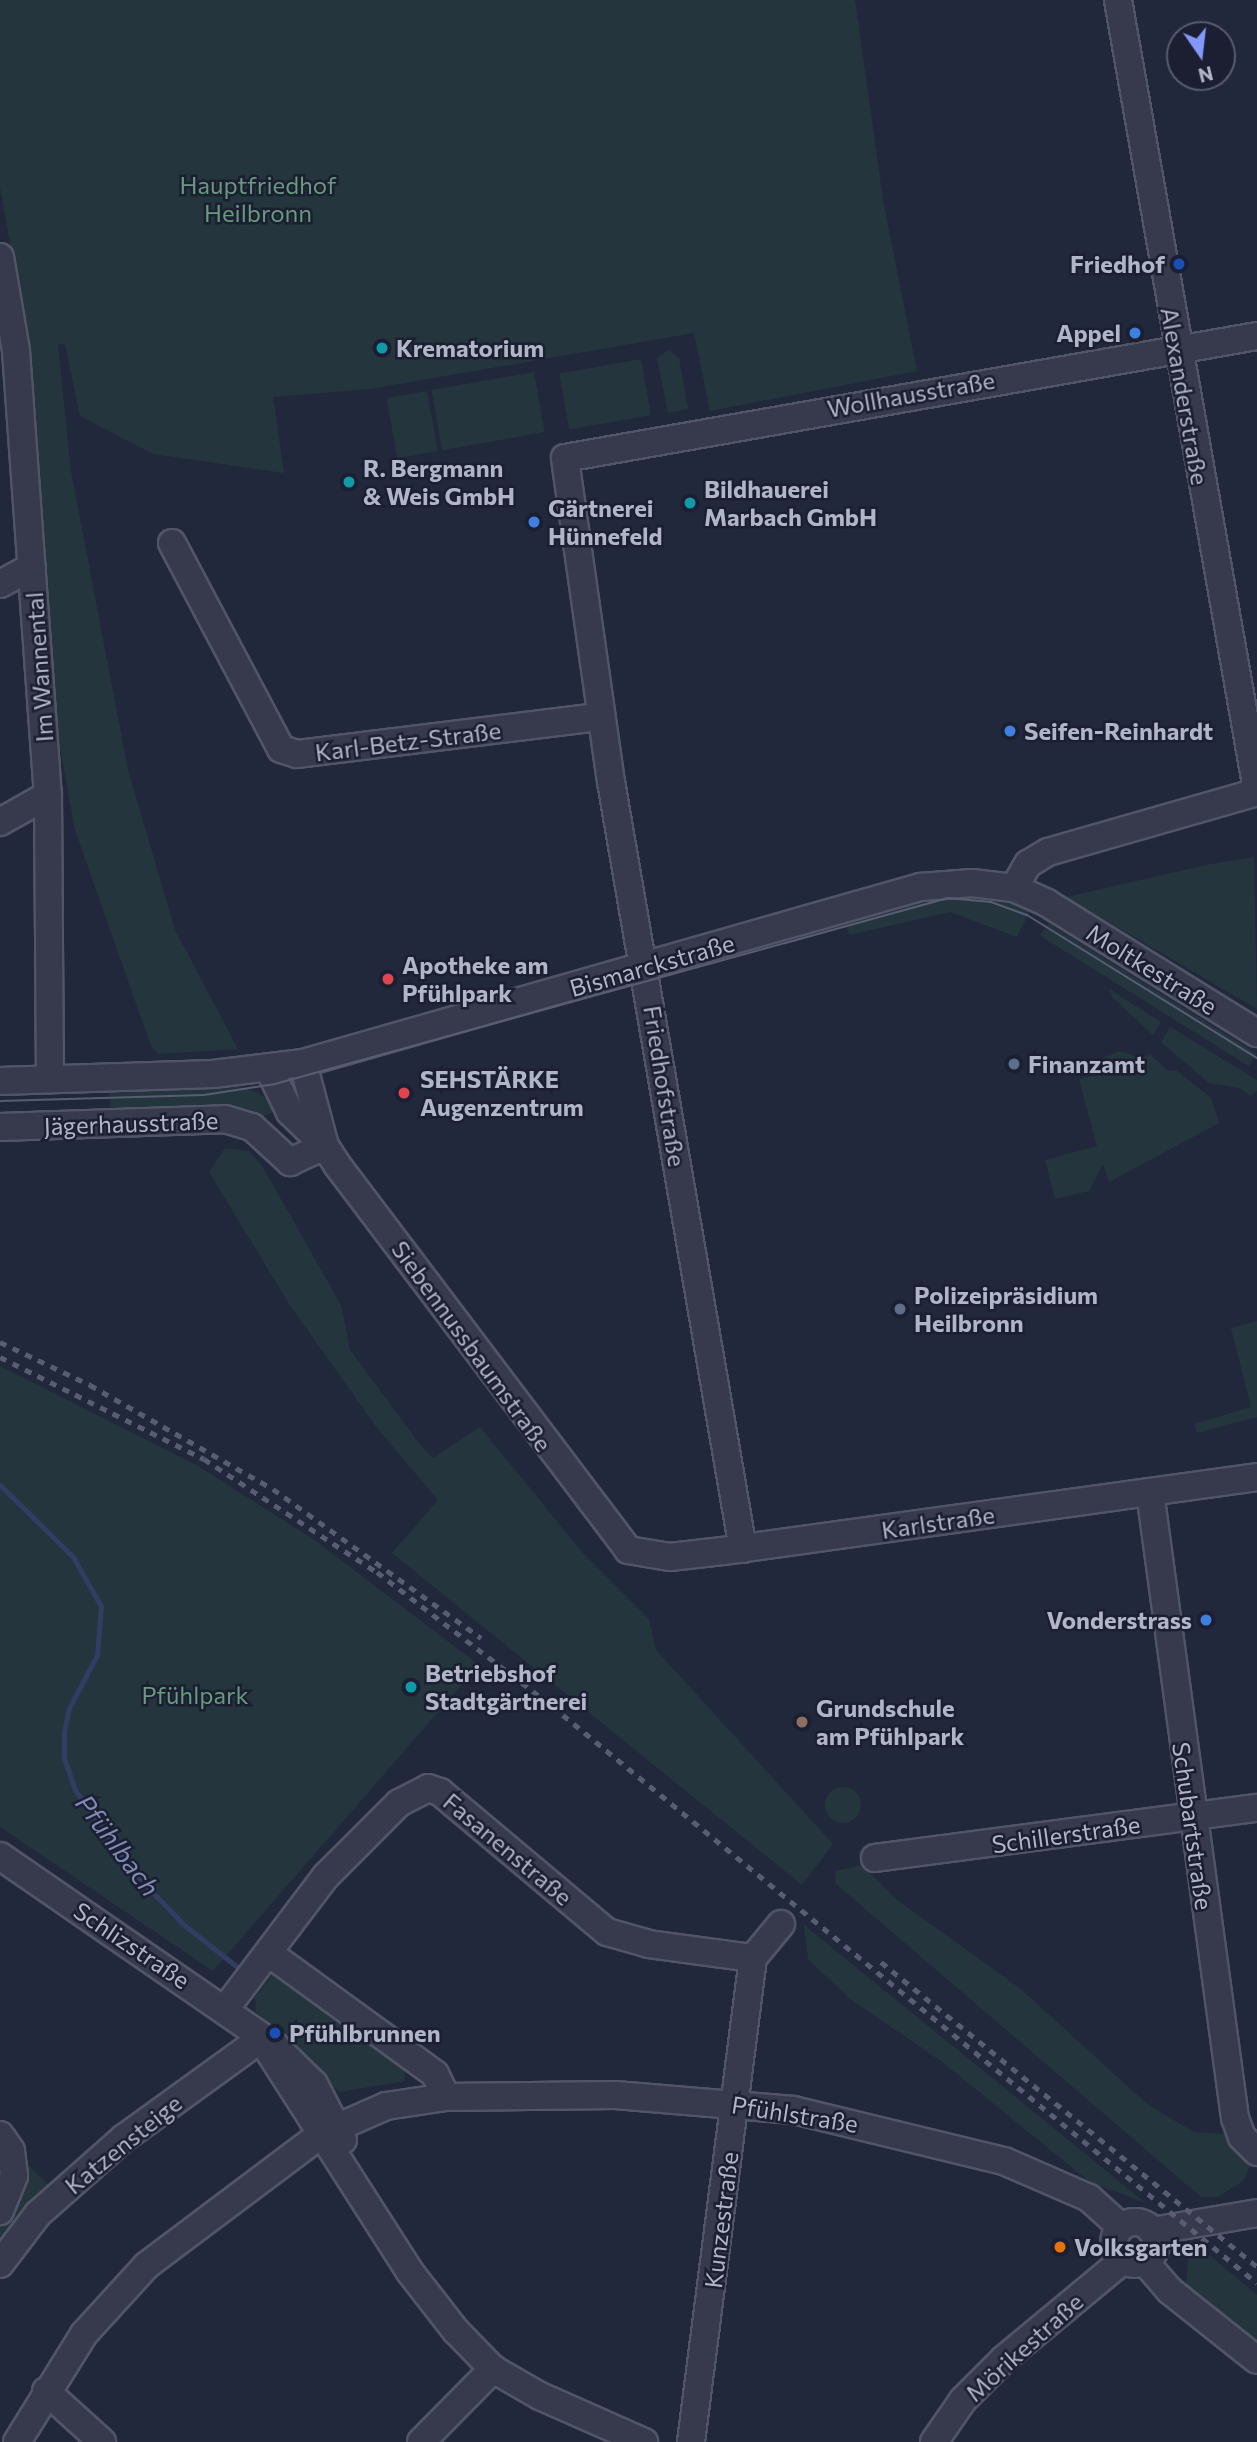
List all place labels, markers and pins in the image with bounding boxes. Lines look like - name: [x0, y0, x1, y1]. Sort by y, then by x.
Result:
- place label: Friedhof: [1070, 250, 1165, 278]
- marker: Friedhof: [1171, 256, 1187, 272]
- place label: Appel: [1056, 319, 1121, 347]
- marker: Appel: [1127, 325, 1143, 341]
- place label: Krematorium: [396, 334, 544, 362]
- marker: Krematorium: [374, 340, 390, 356]
- place label: R. Bergmann & Weis GmbH: [363, 454, 515, 510]
- marker: R. Bergmann & Weis GmbH: [341, 474, 357, 490]
- place label: Bildhauerei Marbach GmbH: [704, 475, 877, 531]
- place label: Gärtnerei Hünnefeld: [548, 494, 663, 550]
- marker: Bildhauerei Marbach GmbH: [682, 495, 698, 511]
- marker: Gärtnerei Hünnefeld: [526, 514, 542, 530]
- place label: Seifen-Reinhardt: [1024, 717, 1213, 745]
- marker: Seifen-Reinhardt: [1002, 723, 1018, 739]
- place label: Apotheke am Pfühlpark: [402, 951, 548, 1007]
- marker: Apotheke am Pfühlpark: [380, 971, 396, 987]
- place label: Finanzamt: [1028, 1050, 1145, 1078]
- marker: Finanzamt: [1006, 1056, 1022, 1072]
- place label: SEHSTÄRKE Augenzentrum: [420, 1065, 584, 1121]
- marker: SEHSTÄRKE Augenzentrum: [394, 1083, 414, 1103]
- place label: Polizeipräsidium Heilbronn: [914, 1281, 1098, 1337]
- marker: Polizeipräsidium Heilbronn: [892, 1301, 908, 1317]
- place label: Vonderstrass: [1046, 1606, 1192, 1634]
- marker: Vonderstrass: [1198, 1612, 1214, 1628]
- place label: Betriebshof Stadtgärtnerei: [425, 1659, 587, 1715]
- marker: Betriebshof Stadtgärtnerei: [403, 1679, 419, 1695]
- place label: Grundschule am Pfühlpark: [816, 1694, 964, 1750]
- marker: Grundschule am Pfühlpark: [794, 1714, 810, 1730]
- place label: Pfühlbrunnen: [289, 2019, 441, 2047]
- marker: Pfühlbrunnen: [267, 2025, 283, 2041]
- place label: Volksgarten: [1074, 2233, 1207, 2261]
- marker: Volksgarten: [1052, 2239, 1068, 2255]

